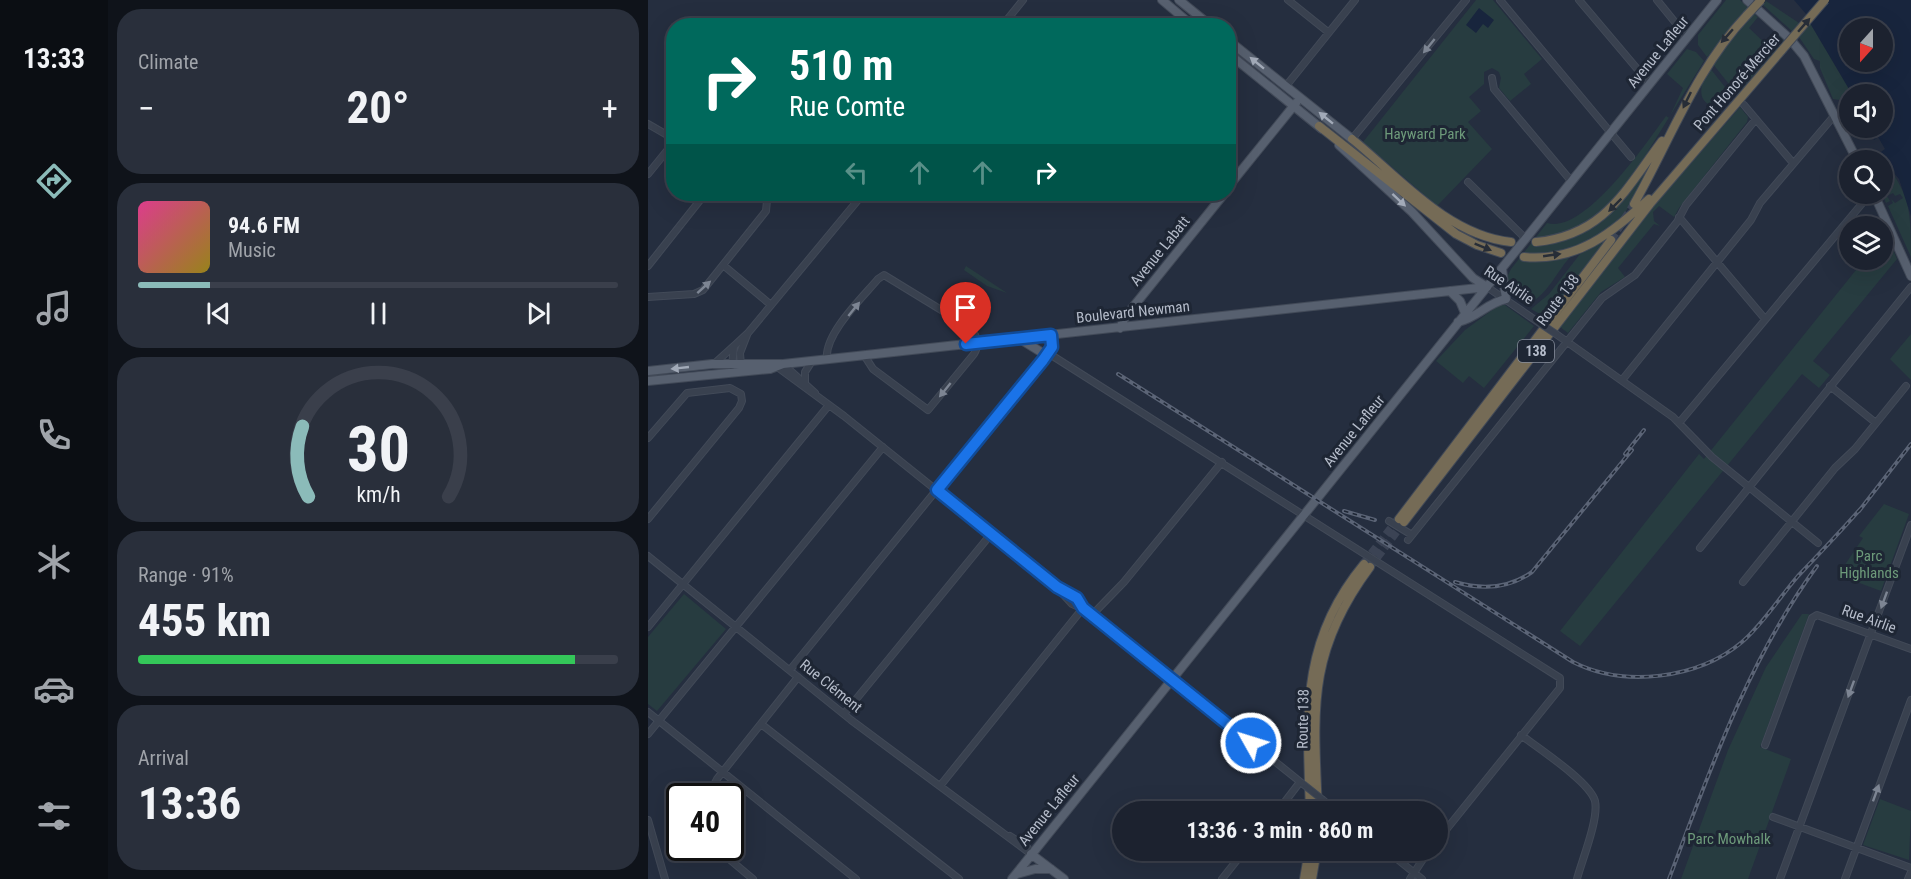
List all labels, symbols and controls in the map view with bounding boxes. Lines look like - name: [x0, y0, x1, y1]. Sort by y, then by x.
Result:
- street label: Avenue Lafleur: [1624, 12, 1693, 92]
- one-way arrow: [1797, 17, 1810, 33]
- north arrow: [1839, 18, 1893, 72]
- map controls: [1839, 18, 1893, 270]
- one-way arrow: [1720, 29, 1734, 44]
- street label: Pont Honoré-Mercier: [1690, 30, 1784, 134]
- one-way arrow: [1424, 38, 1436, 53]
- text: 510 m: [789, 41, 894, 90]
- icon: right: [690, 42, 768, 120]
- text: 13:33: [23, 43, 85, 75]
- text: Climate: [138, 50, 198, 74]
- one-way arrow: [1250, 57, 1265, 70]
- text: 20°: [347, 81, 410, 134]
- button: sound: [1839, 84, 1893, 138]
- text: −: [138, 89, 155, 128]
- text: +: [602, 89, 618, 128]
- text: Rue Comte: [789, 91, 905, 123]
- one-way arrow: [1682, 92, 1692, 109]
- one-way arrow: [1318, 112, 1334, 125]
- park label: Hayward Park: [1384, 125, 1466, 143]
- button: search: [1839, 150, 1893, 204]
- icon: left: [840, 156, 873, 189]
- icon: ahead: [903, 156, 936, 189]
- icon: ahead: [966, 156, 999, 189]
- icon: right: [1029, 156, 1062, 189]
- icon: directions: [33, 160, 75, 202]
- one-way arrow: [1392, 193, 1407, 207]
- one-way arrow: [1608, 198, 1622, 213]
- text: 94.6 FM: [228, 213, 300, 238]
- street label: Avenue Labatt: [1126, 213, 1194, 289]
- button: layers: [1839, 216, 1893, 270]
- text: Music: [228, 238, 276, 262]
- one-way arrow: [1474, 243, 1492, 252]
- one-way arrow: [1543, 251, 1562, 260]
- street label: Rue Airlie: [1481, 262, 1537, 308]
- street label: Route 138: [1533, 271, 1583, 329]
- one-way arrow: [696, 280, 711, 294]
- pin: [940, 282, 991, 344]
- icon: music: [33, 287, 75, 329]
- icon: arrive: [949, 291, 982, 324]
- icon: previous: [202, 297, 235, 330]
- icon: pause: [362, 297, 395, 330]
- icon: next: [522, 297, 555, 330]
- street label: Boulevard Newman: [1075, 297, 1191, 327]
- one-way arrow: [847, 301, 860, 317]
- road number: 138: [1518, 340, 1554, 362]
- one-way arrow: [671, 363, 690, 373]
- one-way arrow: [939, 382, 952, 398]
- street label: Avenue Lafleur: [1320, 391, 1389, 471]
- text: 30: [346, 413, 410, 486]
- icon: phone: [33, 414, 75, 456]
- text: km/h: [356, 482, 400, 507]
- icon: climate: [33, 541, 75, 583]
- park label: Parc Highlands: [1839, 547, 1899, 582]
- text: Range · 91%: [138, 563, 234, 587]
- one-way arrow: [1878, 591, 1888, 609]
- text: 455 km: [138, 594, 271, 647]
- street label: Rue Airlie: [1839, 601, 1899, 637]
- street label: Rue Clément: [796, 655, 866, 717]
- icon: car: [33, 668, 75, 710]
- one-way arrow: [1845, 680, 1855, 698]
- street label: Route 138: [1293, 689, 1313, 749]
- position arrow: [1219, 711, 1283, 775]
- text: Arrival: [138, 746, 189, 770]
- street label: Avenue Lafleur: [1015, 770, 1084, 850]
- text: 13:36: [138, 777, 241, 830]
- speed limit sign: 40: [666, 783, 744, 861]
- one-way arrow: [1872, 784, 1882, 802]
- icon: filters: [33, 795, 75, 837]
- text: 13:36 · 3 min · 860 m: [1187, 818, 1373, 843]
- park label: Parc Mowhalk: [1687, 830, 1771, 848]

